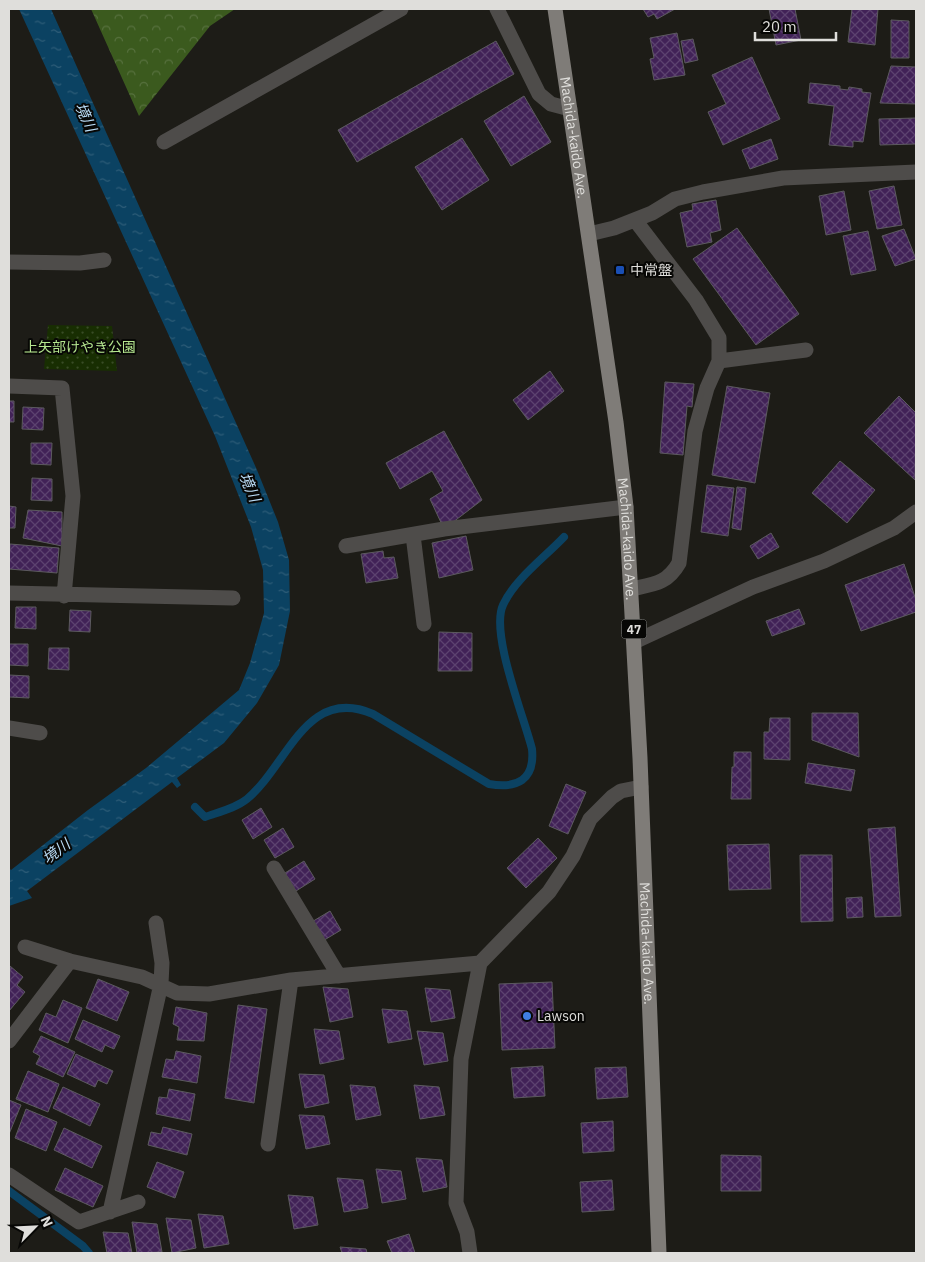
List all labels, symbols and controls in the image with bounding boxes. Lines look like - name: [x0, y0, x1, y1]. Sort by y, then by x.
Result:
- scale bar: [755, 10, 836, 42]
- text: 20 m: [762, 17, 797, 36]
- street label: Machida-kaido Ave.: [556, 76, 592, 200]
- water label: 境川: [71, 99, 102, 136]
- place label: 中常盤: [630, 261, 672, 279]
- marker: 中常盤: [614, 264, 626, 276]
- park label: 上矢部けやき公園: [24, 338, 136, 356]
- water label: 境川: [235, 469, 265, 506]
- street label: Machida-kaido Ave.: [614, 477, 640, 601]
- road number: 47: [622, 620, 646, 638]
- water label: 境川: [38, 833, 75, 868]
- street label: Machida-kaido Ave.: [636, 882, 658, 1005]
- place label: Lawson: [537, 1007, 585, 1025]
- marker: Lawson: [521, 1010, 533, 1022]
- north arrow: [10, 1202, 60, 1252]
- text: N: [37, 1213, 57, 1230]

